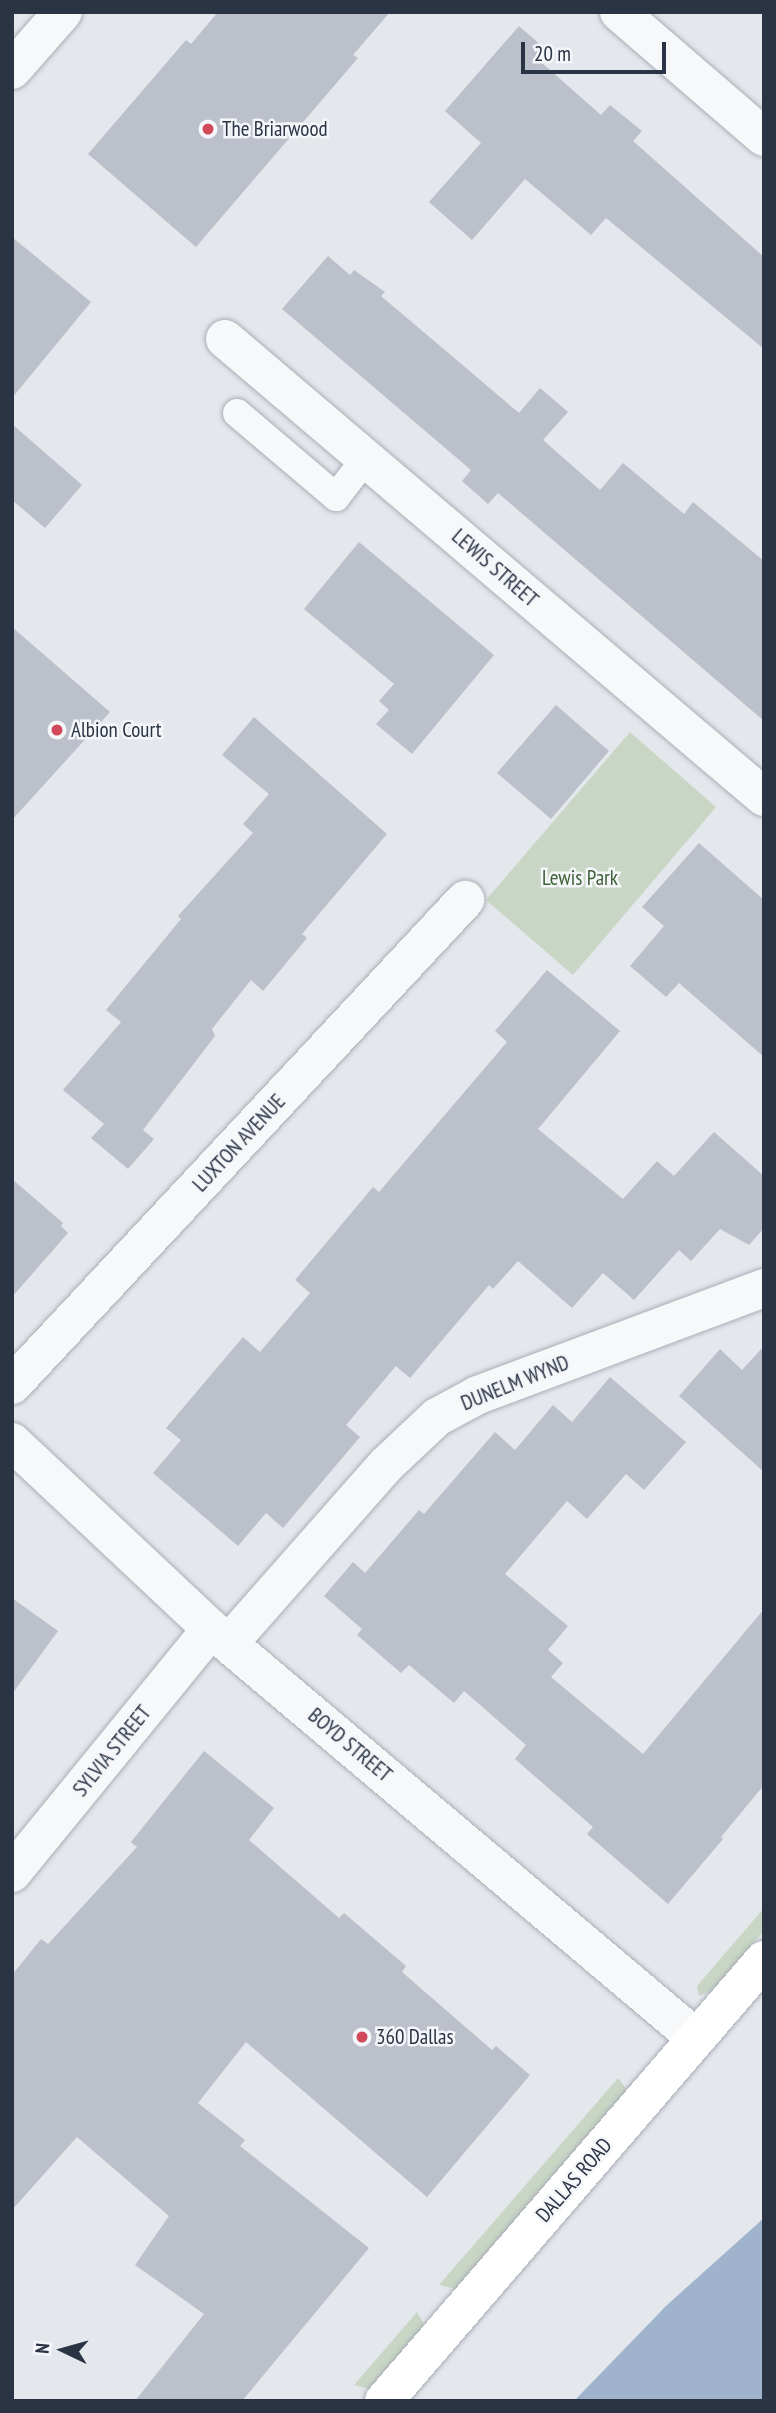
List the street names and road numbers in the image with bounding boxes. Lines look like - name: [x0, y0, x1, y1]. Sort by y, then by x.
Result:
- street label: LEWIS STREET: [447, 524, 543, 612]
- street label: LUXTON AVENUE: [187, 1089, 291, 1197]
- street label: DUNELM WYND: [457, 1350, 573, 1416]
- street label: SYLVIA STREET: [67, 1700, 157, 1802]
- street label: BOYD STREET: [303, 1703, 397, 1787]
- street label: DALLAS ROAD: [531, 2133, 617, 2227]

